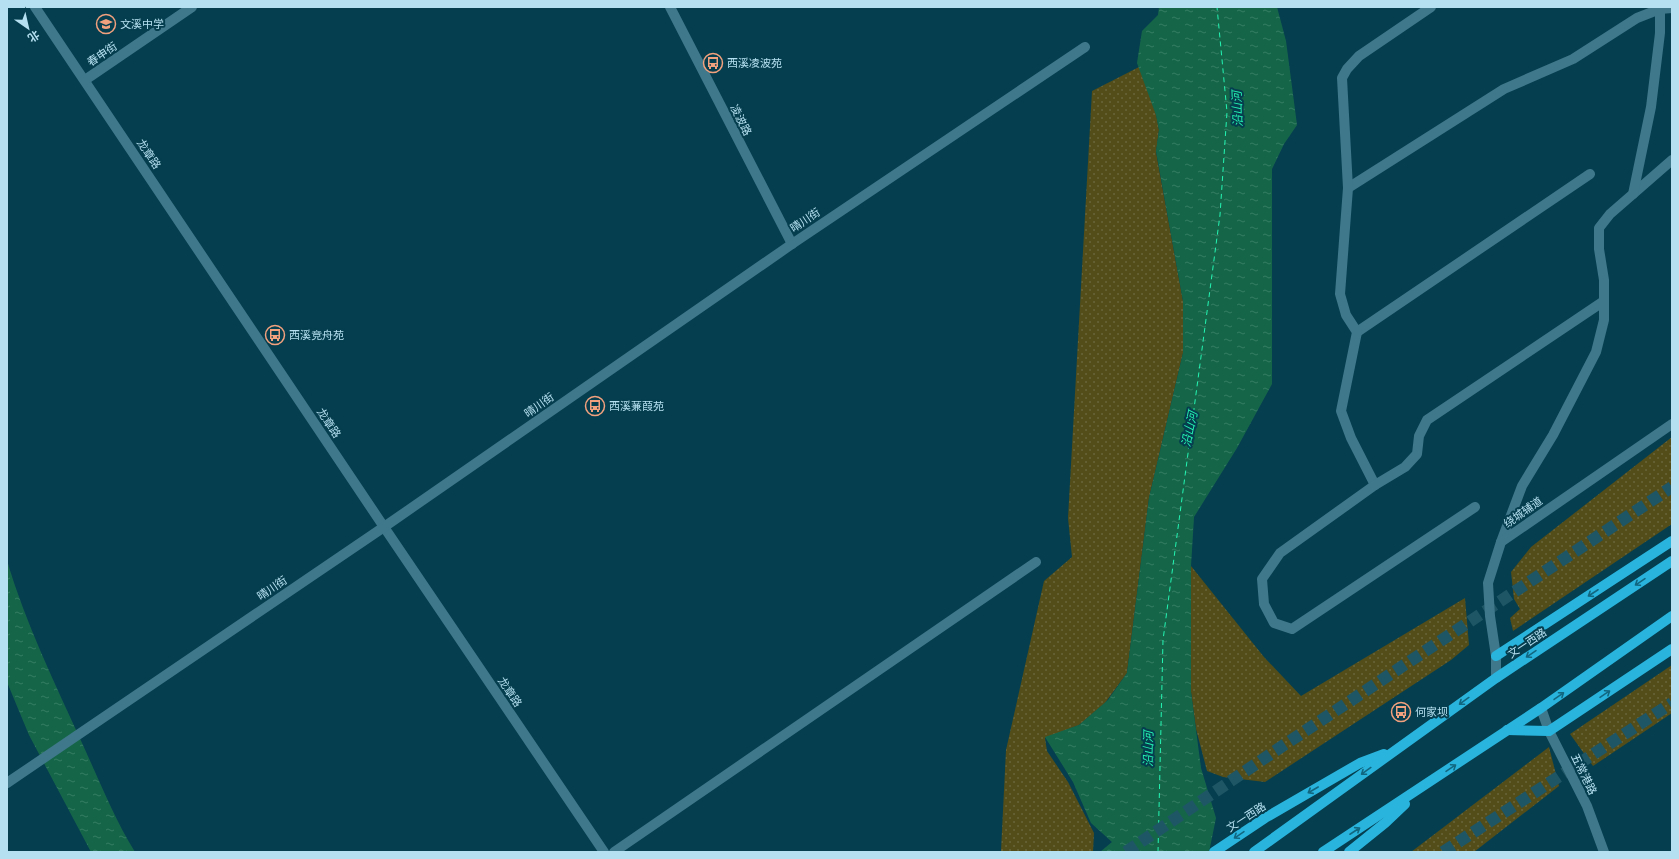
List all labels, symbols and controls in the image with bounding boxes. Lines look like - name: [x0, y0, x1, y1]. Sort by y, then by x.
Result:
- north arrow: [8, 8, 48, 48]
- school or university icon: 文溪中学: [95, 13, 117, 35]
- place label: 文溪中学: [120, 16, 164, 32]
- text: 北: [25, 27, 43, 46]
- street label: 春申街: [84, 38, 120, 70]
- bus stop icon: 西溪凌波苑: [702, 52, 724, 74]
- place label: 西溪凌波苑: [727, 55, 782, 71]
- water label: 沿山河: [1228, 89, 1246, 127]
- street label: 凌波路: [726, 102, 756, 138]
- street label: 龙章路: [133, 136, 165, 172]
- street label: 晴川街: [787, 204, 823, 236]
- bus stop icon: 西溪竞舟苑: [264, 324, 286, 346]
- place label: 西溪竞舟苑: [289, 327, 344, 343]
- street label: 晴川街: [521, 389, 557, 421]
- bus stop icon: 西溪蒹葭苑: [584, 395, 606, 417]
- place label: 西溪蒹葭苑: [609, 398, 664, 414]
- street label: 龙章路: [313, 405, 345, 441]
- water label: 沿山河: [1177, 408, 1201, 448]
- street label: 绕城辅道: [1500, 493, 1546, 531]
- street label: 晴川街: [254, 572, 290, 604]
- one-way arrow: [1634, 578, 1645, 586]
- one-way arrow: [1587, 589, 1598, 597]
- street label: 文一西路: [1504, 624, 1550, 662]
- one-way arrow: [1526, 650, 1537, 658]
- street label: 龙章路: [494, 674, 526, 710]
- one-way arrow: [1599, 690, 1610, 698]
- one-way arrow: [1553, 692, 1564, 700]
- one-way arrow: [1459, 697, 1470, 705]
- bus stop icon: 何家坝: [1390, 701, 1412, 723]
- place label: 何家坝: [1415, 704, 1448, 720]
- water label: 沿山河: [1139, 729, 1157, 767]
- street label: 五常港路: [1567, 751, 1601, 797]
- one-way arrow: [1445, 764, 1456, 772]
- one-way arrow: [1361, 767, 1372, 776]
- one-way arrow: [1307, 787, 1319, 795]
- street label: 文一西路: [1223, 798, 1269, 836]
- one-way arrow: [1349, 827, 1360, 835]
- one-way arrow: [1234, 831, 1245, 839]

